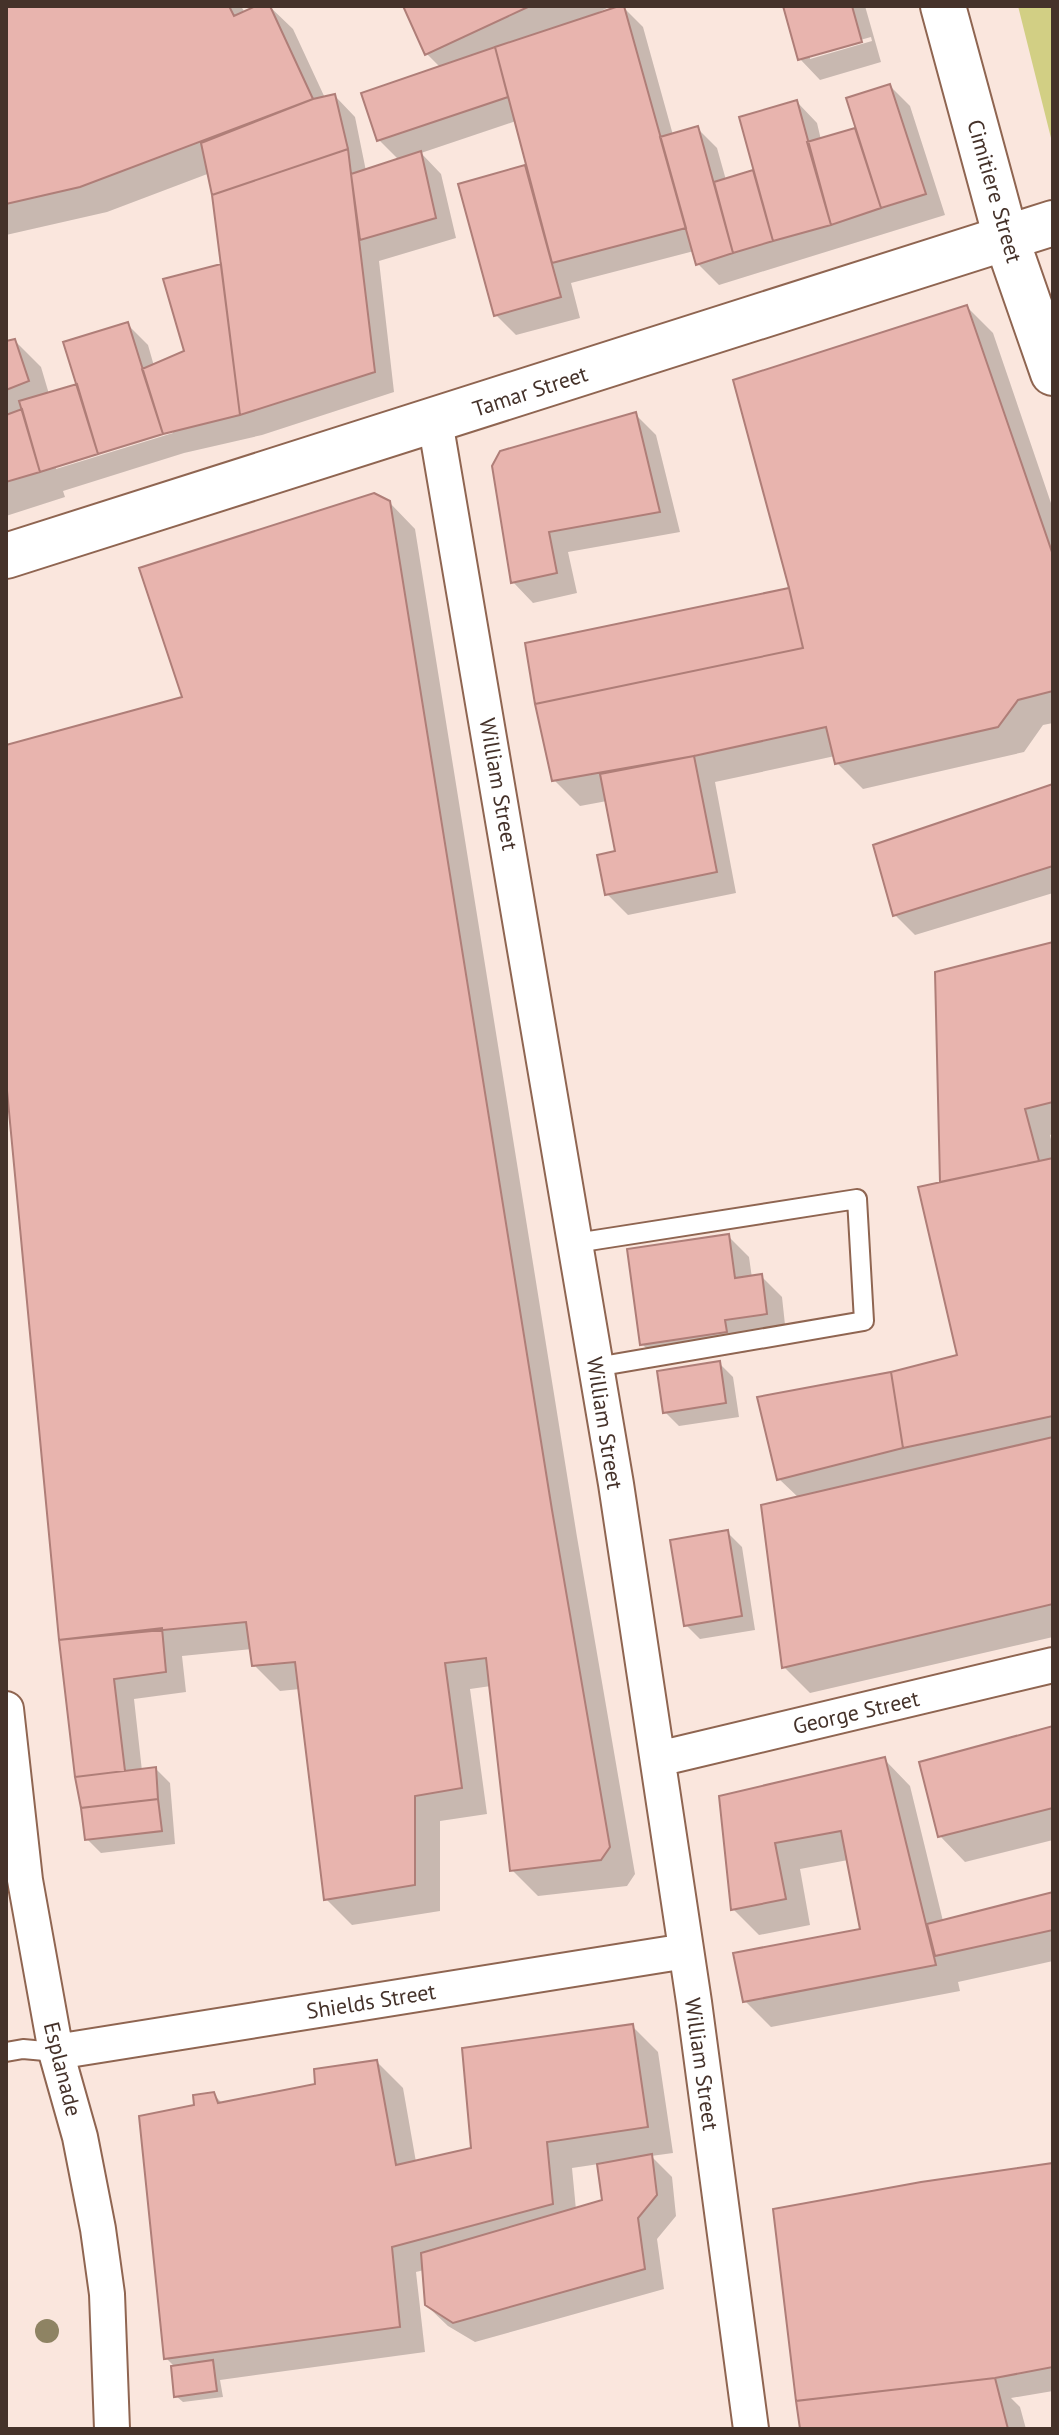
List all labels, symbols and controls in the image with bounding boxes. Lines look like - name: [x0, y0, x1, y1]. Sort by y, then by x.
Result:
- street label: Cimitiere Street: [961, 116, 1029, 266]
- street label: Tamar Street: [469, 359, 591, 423]
- street label: William Street: [474, 716, 524, 853]
- street label: William Street: [581, 1355, 629, 1492]
- street label: George Street: [790, 1684, 922, 1740]
- street label: Shields Street: [304, 1977, 438, 2025]
- street label: William Street: [679, 1996, 725, 2133]
- street label: Esplanade: [38, 2019, 88, 2119]

